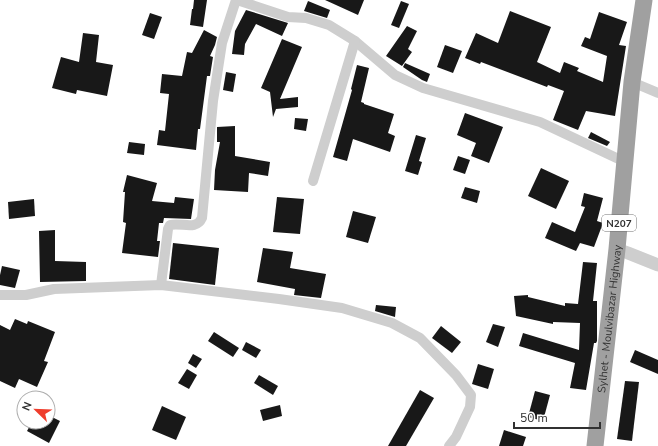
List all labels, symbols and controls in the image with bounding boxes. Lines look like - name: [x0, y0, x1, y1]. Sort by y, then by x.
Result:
- road number: N207: [602, 215, 636, 231]
- street label: Sylhet - Moulvibazar Highway: [594, 244, 625, 394]
- north arrow: [16, 390, 56, 430]
- text: N: [19, 400, 36, 413]
- scale bar: [514, 404, 600, 430]
- text: 50 m: [520, 410, 548, 426]

